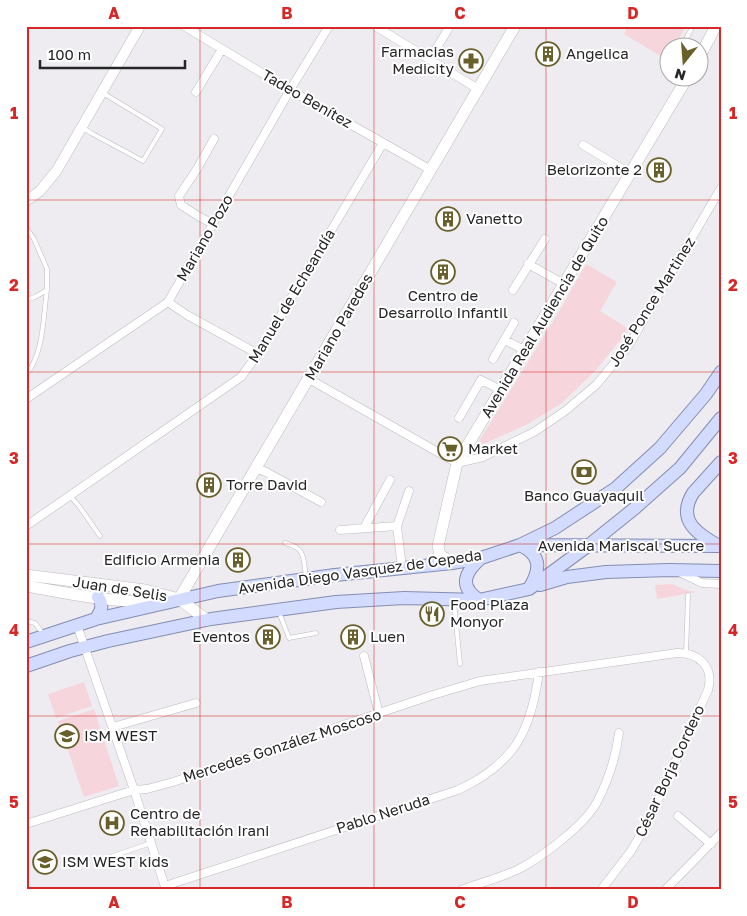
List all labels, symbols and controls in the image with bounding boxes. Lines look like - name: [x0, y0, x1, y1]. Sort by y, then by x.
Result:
- text: A: [108, 3, 120, 23]
- text: B: [281, 3, 293, 23]
- text: C: [454, 3, 466, 23]
- text: D: [627, 3, 639, 23]
- scale bar: [40, 38, 185, 70]
- north arrow: [660, 38, 710, 88]
- building icon: Angelica: [535, 41, 561, 67]
- place label: Farmacias Medicity: [381, 42, 455, 77]
- place label: Angelica: [566, 44, 629, 62]
- text: 100 m: [48, 45, 91, 63]
- pharmacy icon: Farmacias Medicity: [458, 48, 484, 74]
- street label: Tadeo Benítez: [259, 65, 356, 131]
- text: N: [672, 65, 688, 85]
- text: 1: [10, 103, 18, 123]
- text: 1: [729, 103, 737, 123]
- building icon: Belorizonte 2: [646, 157, 672, 183]
- place label: Belorizonte 2: [547, 160, 642, 178]
- street label: Mariano Pozo: [172, 191, 236, 284]
- building icon: Vanetto: [435, 206, 461, 232]
- place label: Vanetto: [466, 209, 522, 227]
- street label: Avenida Real Audiencia de Quito: [477, 213, 612, 420]
- street label: Manuel de Echeandía: [244, 225, 338, 366]
- street label: José Ponce Martinez: [604, 233, 699, 370]
- building icon: Centro de Desarrollo Infantil: [430, 259, 456, 285]
- street label: Mariano Paredes: [300, 270, 376, 383]
- text: 2: [9, 275, 19, 295]
- text: 2: [728, 275, 738, 295]
- place label: Centro de Desarrollo Infantil: [378, 286, 508, 321]
- supermarket icon: Market: [437, 436, 463, 462]
- place label: Market: [468, 439, 518, 457]
- text: 3: [9, 448, 19, 468]
- text: 3: [728, 448, 738, 468]
- bank icon: Banco Guayaquil: [571, 459, 597, 485]
- building icon: Torre David: [196, 472, 222, 498]
- place label: Torre David: [226, 475, 307, 493]
- place label: Banco Guayaquil: [524, 486, 644, 504]
- street label: Avenida Mariscal Sucre: [538, 536, 704, 554]
- street label: Avenida Diego Vasquez de Cepeda: [237, 545, 483, 597]
- building icon: Edificio Armenia: [225, 547, 251, 573]
- place label: Edificio Armenia: [104, 550, 220, 568]
- street label: Juan de Selis: [72, 572, 169, 604]
- place label: Food Plaza Monyor: [450, 595, 529, 630]
- restaurant icon: Food Plaza Monyor: [419, 601, 445, 627]
- text: 4: [9, 620, 19, 640]
- text: 4: [728, 620, 738, 640]
- building icon: Eventos: [255, 624, 281, 650]
- building icon: Luen: [340, 624, 366, 650]
- place label: Eventos: [192, 627, 250, 645]
- place label: Luen: [370, 627, 405, 645]
- street label: César Borja Cordero: [631, 702, 708, 839]
- street label: Mercedes González Moscoso: [180, 704, 383, 786]
- school or university icon: ISM WEST: [54, 723, 80, 749]
- place label: ISM WEST: [84, 726, 157, 744]
- street label: Pablo Neruda: [334, 789, 432, 837]
- text: 5: [9, 792, 19, 812]
- text: 5: [728, 792, 738, 812]
- place label: Centro de Rehabilitación Irani: [130, 804, 269, 839]
- hospital icon: Centro de Rehabilitación Irani: [99, 810, 125, 836]
- school or university icon: ISM WEST kids: [32, 849, 58, 875]
- place label: ISM WEST kids: [62, 852, 169, 870]
- text: A: [108, 892, 120, 912]
- text: B: [281, 892, 293, 912]
- text: C: [454, 892, 466, 912]
- text: D: [627, 892, 639, 912]

